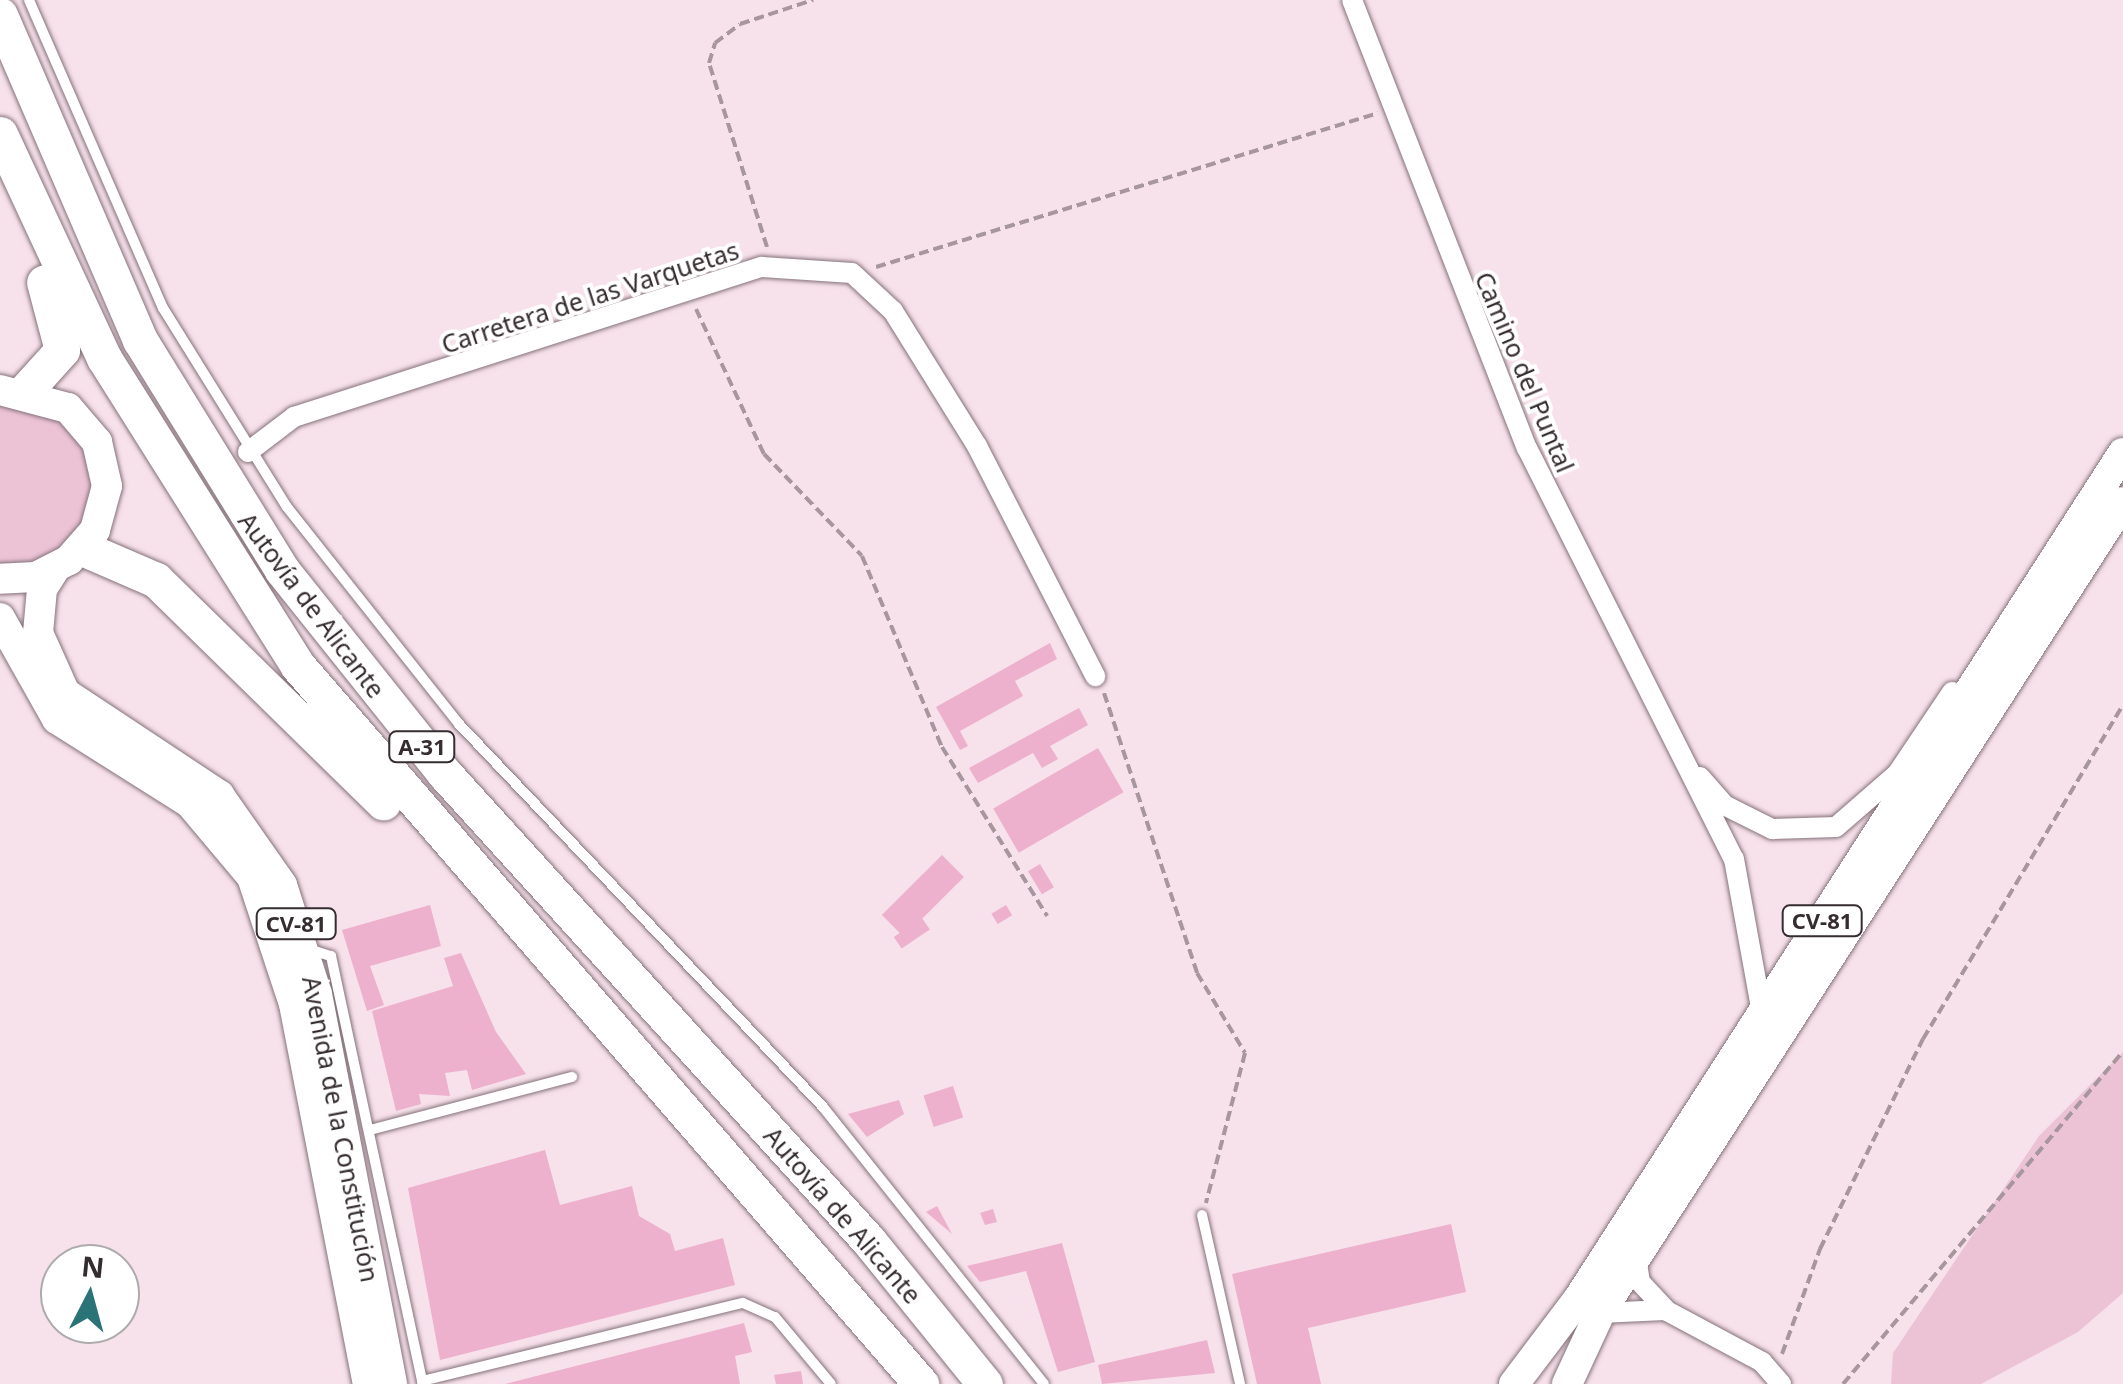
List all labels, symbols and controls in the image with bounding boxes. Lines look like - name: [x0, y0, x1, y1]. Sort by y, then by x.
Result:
- street label: Carretera de las Varquetas: [438, 235, 742, 359]
- street label: Camino del Puntal: [1469, 267, 1581, 477]
- street label: Autovía de Alicante: [233, 506, 391, 704]
- road number: A-31: [387, 730, 457, 764]
- road number: CV-81: [1780, 904, 1864, 938]
- road number: CV-81: [254, 907, 338, 941]
- street label: Avenida de la Constitución: [297, 974, 385, 1284]
- street label: Autovía de Alicante: [758, 1121, 928, 1309]
- north arrow: [40, 1244, 140, 1344]
- text: N: [80, 1246, 106, 1286]

